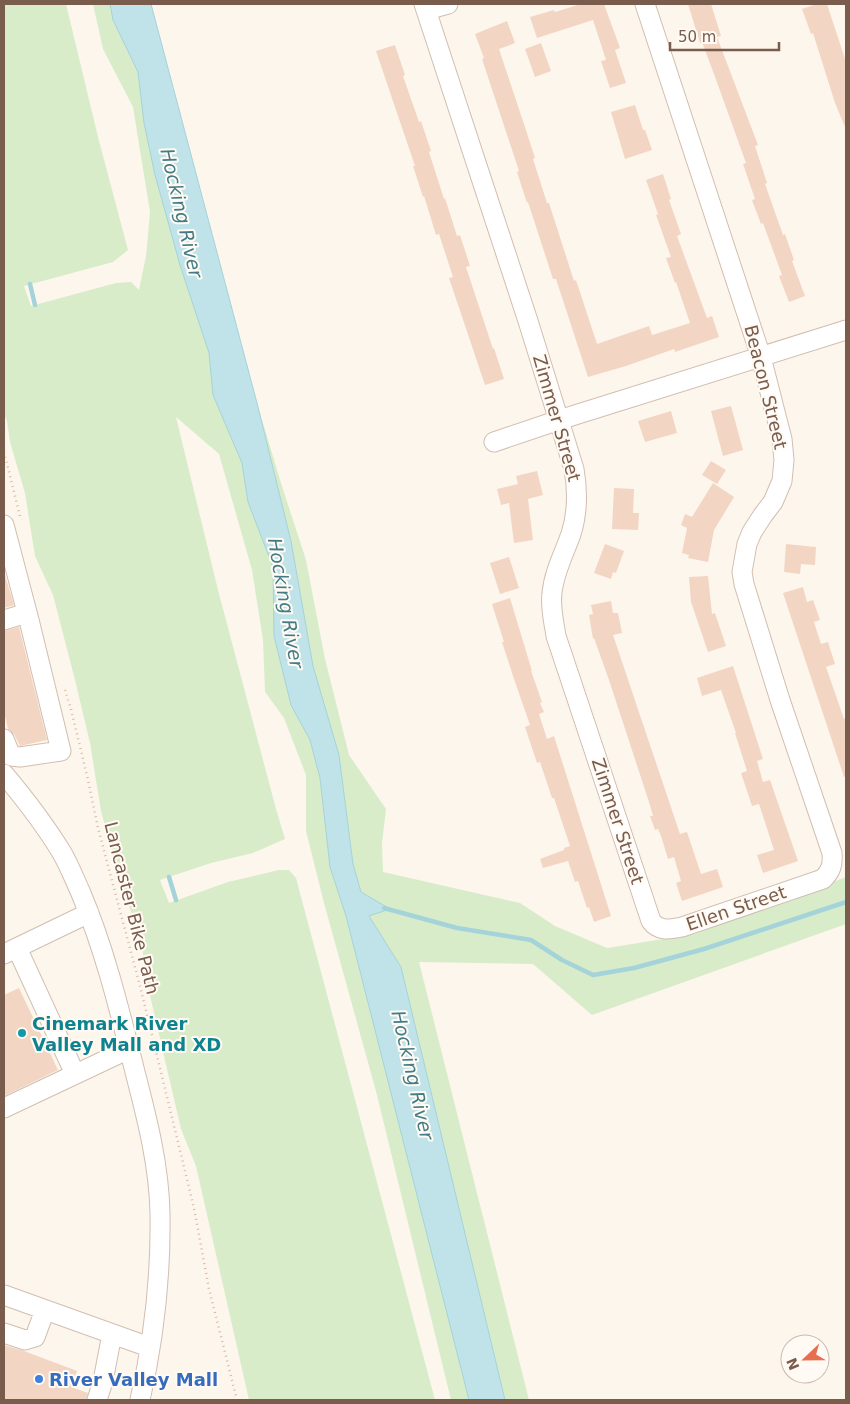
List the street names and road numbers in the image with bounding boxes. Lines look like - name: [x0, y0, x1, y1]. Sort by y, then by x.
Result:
- street label: Beacon Street: [740, 323, 792, 451]
- street label: Zimmer Street: [529, 352, 585, 484]
- street label: Zimmer Street: [588, 755, 648, 887]
- street label: Lancaster Bike Path: [100, 819, 164, 997]
- street label: Ellen Street: [683, 881, 789, 935]

